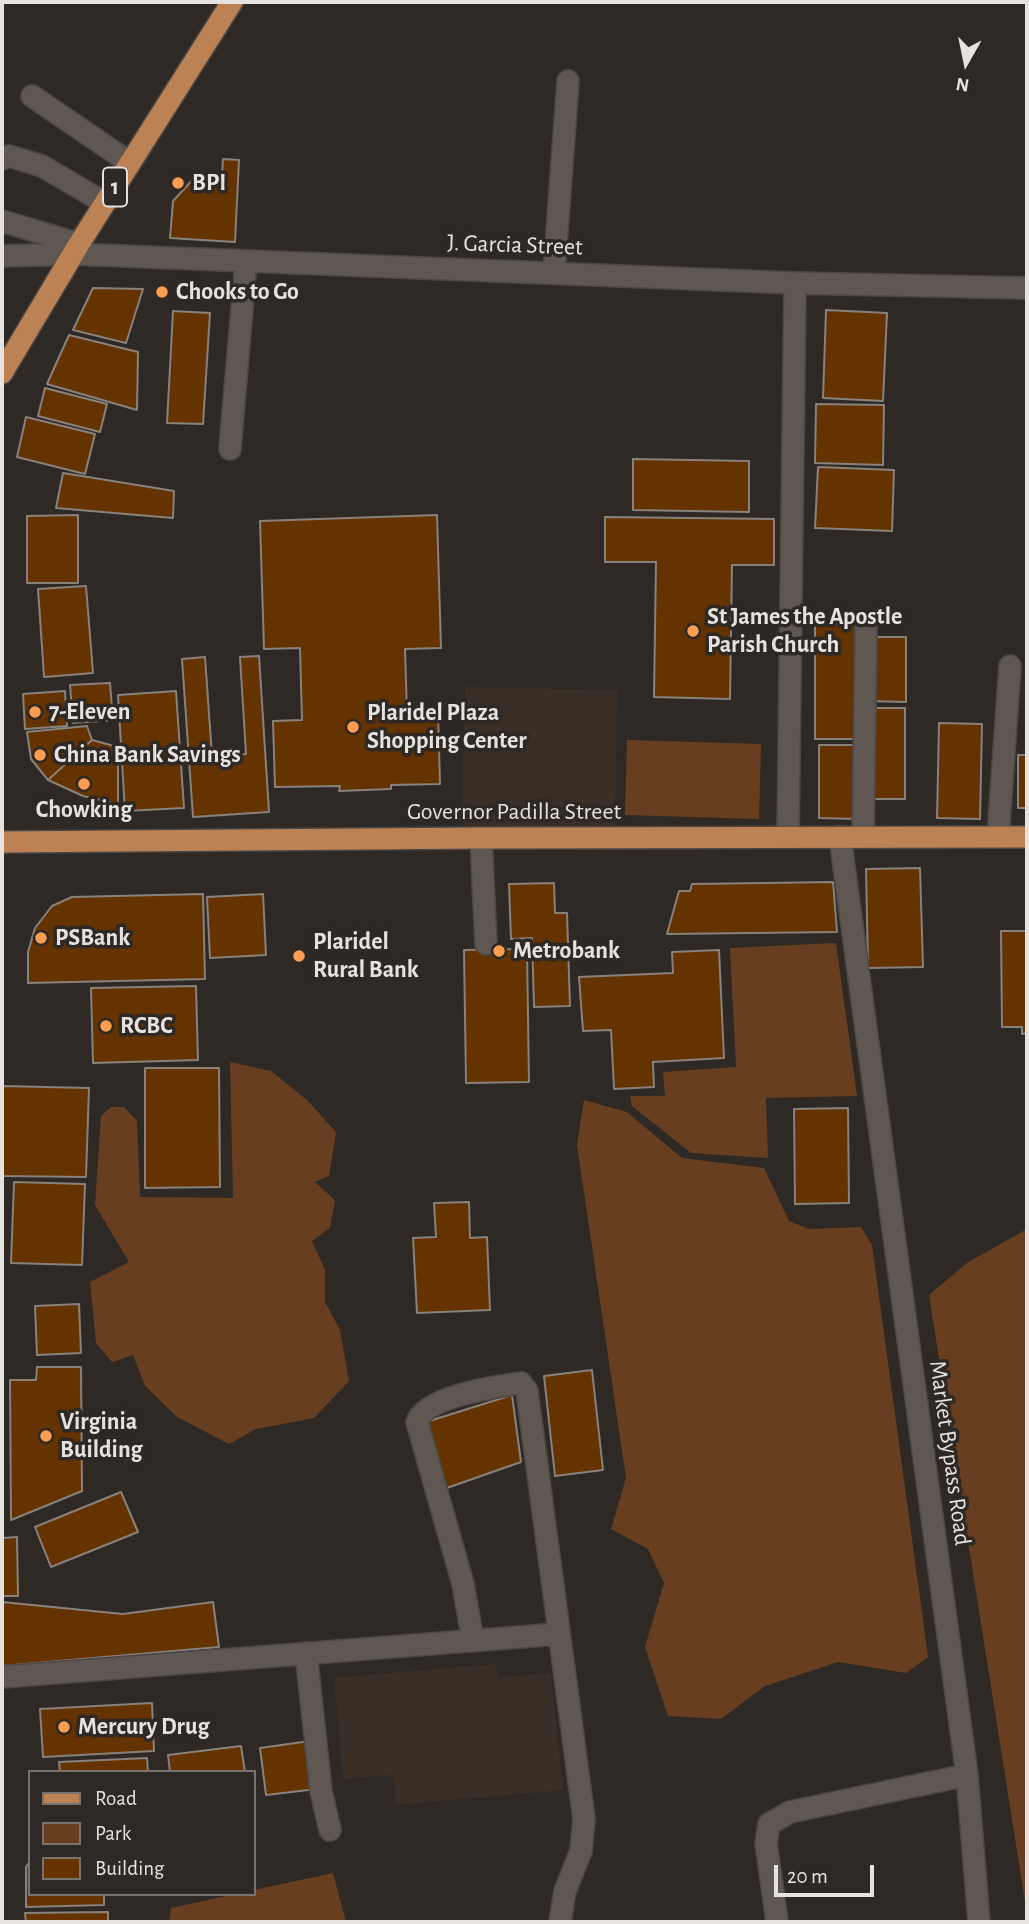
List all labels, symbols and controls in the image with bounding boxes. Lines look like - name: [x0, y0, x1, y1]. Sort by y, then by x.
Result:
- north arrow: [931, 28, 1001, 98]
- text: N: [955, 74, 971, 95]
- road number: 1: [103, 168, 127, 206]
- place label: BPI: [192, 169, 226, 197]
- marker: BPI: [170, 175, 186, 191]
- street label: J. Garcia Street: [447, 228, 583, 262]
- place label: Chooks to Go: [176, 278, 299, 306]
- marker: Chooks to Go: [154, 284, 170, 300]
- place label: St James the Apostle Parish Church: [707, 603, 902, 659]
- marker: St James the Apostle Parish Church: [685, 623, 701, 639]
- place label: 7-Eleven: [49, 698, 130, 726]
- place label: Plaridel Plaza Shopping Center: [367, 699, 527, 755]
- marker: 7-Eleven: [27, 704, 43, 720]
- marker: Plaridel Plaza Shopping Center: [345, 719, 361, 735]
- place label: China Bank Savings: [54, 741, 241, 769]
- marker: China Bank Savings: [32, 747, 48, 763]
- marker: Chowking: [76, 776, 92, 792]
- place label: Chowking: [36, 796, 132, 824]
- street label: Governor Padilla Street: [407, 798, 621, 826]
- place label: PSBank: [55, 924, 130, 952]
- place label: Plaridel Rural Bank: [313, 928, 419, 984]
- marker: PSBank: [33, 930, 49, 946]
- place label: Metrobank: [513, 937, 620, 965]
- marker: Metrobank: [491, 943, 507, 959]
- marker: Plaridel Rural Bank: [291, 948, 307, 964]
- place label: RCBC: [120, 1012, 173, 1040]
- marker: RCBC: [98, 1018, 114, 1034]
- street label: Market Bypass Road: [923, 1359, 977, 1547]
- place label: Virginia Building: [60, 1408, 143, 1464]
- marker: Virginia Building: [38, 1428, 54, 1444]
- place label: Mercury Drug: [78, 1713, 209, 1741]
- marker: Mercury Drug: [56, 1719, 72, 1735]
- legend: [28, 1770, 256, 1896]
- text: Road: [95, 1788, 137, 1809]
- text: Park: [95, 1823, 131, 1844]
- scale bar: [777, 1850, 877, 1894]
- text: Building: [95, 1858, 164, 1879]
- text: 20 m: [787, 1866, 828, 1887]

